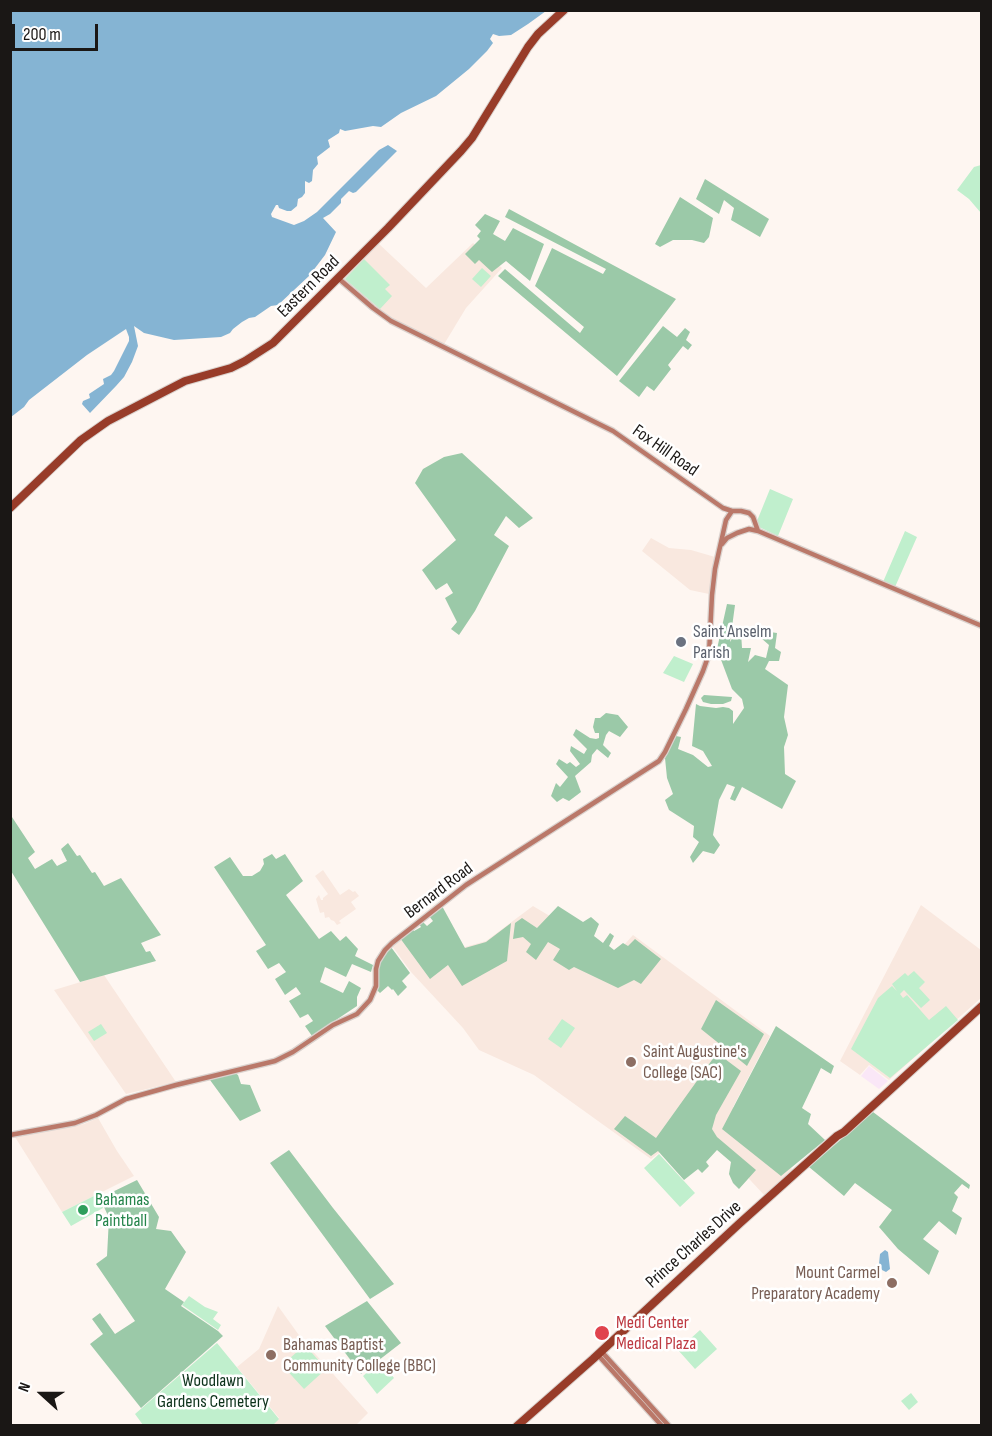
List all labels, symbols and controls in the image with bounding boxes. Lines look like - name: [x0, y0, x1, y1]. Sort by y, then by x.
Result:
- scale bar: [15, 12, 100, 50]
- text: 200 m: [23, 24, 61, 45]
- street label: Eastern Road: [273, 251, 345, 323]
- street label: Fox Hill Road: [628, 420, 702, 482]
- place label: Saint Anselm Parish: [693, 621, 772, 664]
- marker: Saint Anselm Parish: [674, 635, 688, 649]
- street label: Bernard Road: [400, 858, 478, 924]
- place label: Saint Augustine's College (SAC): [643, 1041, 747, 1084]
- marker: Saint Augustine's College (SAC): [624, 1055, 638, 1069]
- place label: Bahamas Paintball: [95, 1189, 150, 1232]
- street label: Prince Charles Drive: [642, 1197, 746, 1293]
- marker: Bahamas Paintball: [76, 1203, 90, 1217]
- place label: Mount Carmel Preparatory Academy: [751, 1262, 880, 1304]
- marker: Mount Carmel Preparatory Academy: [885, 1276, 899, 1290]
- place label: Medi Center Medical Plaza: [616, 1312, 696, 1354]
- marker: Medi Center Medical Plaza: [593, 1324, 611, 1342]
- place label: Bahamas Baptist Community College (BBC): [283, 1334, 436, 1376]
- marker: Bahamas Baptist Community College (BBC): [264, 1348, 278, 1362]
- north arrow: [12, 1364, 72, 1424]
- park label: Woodlawn Gardens Cemetery: [157, 1370, 269, 1412]
- text: N: [14, 1380, 35, 1395]

